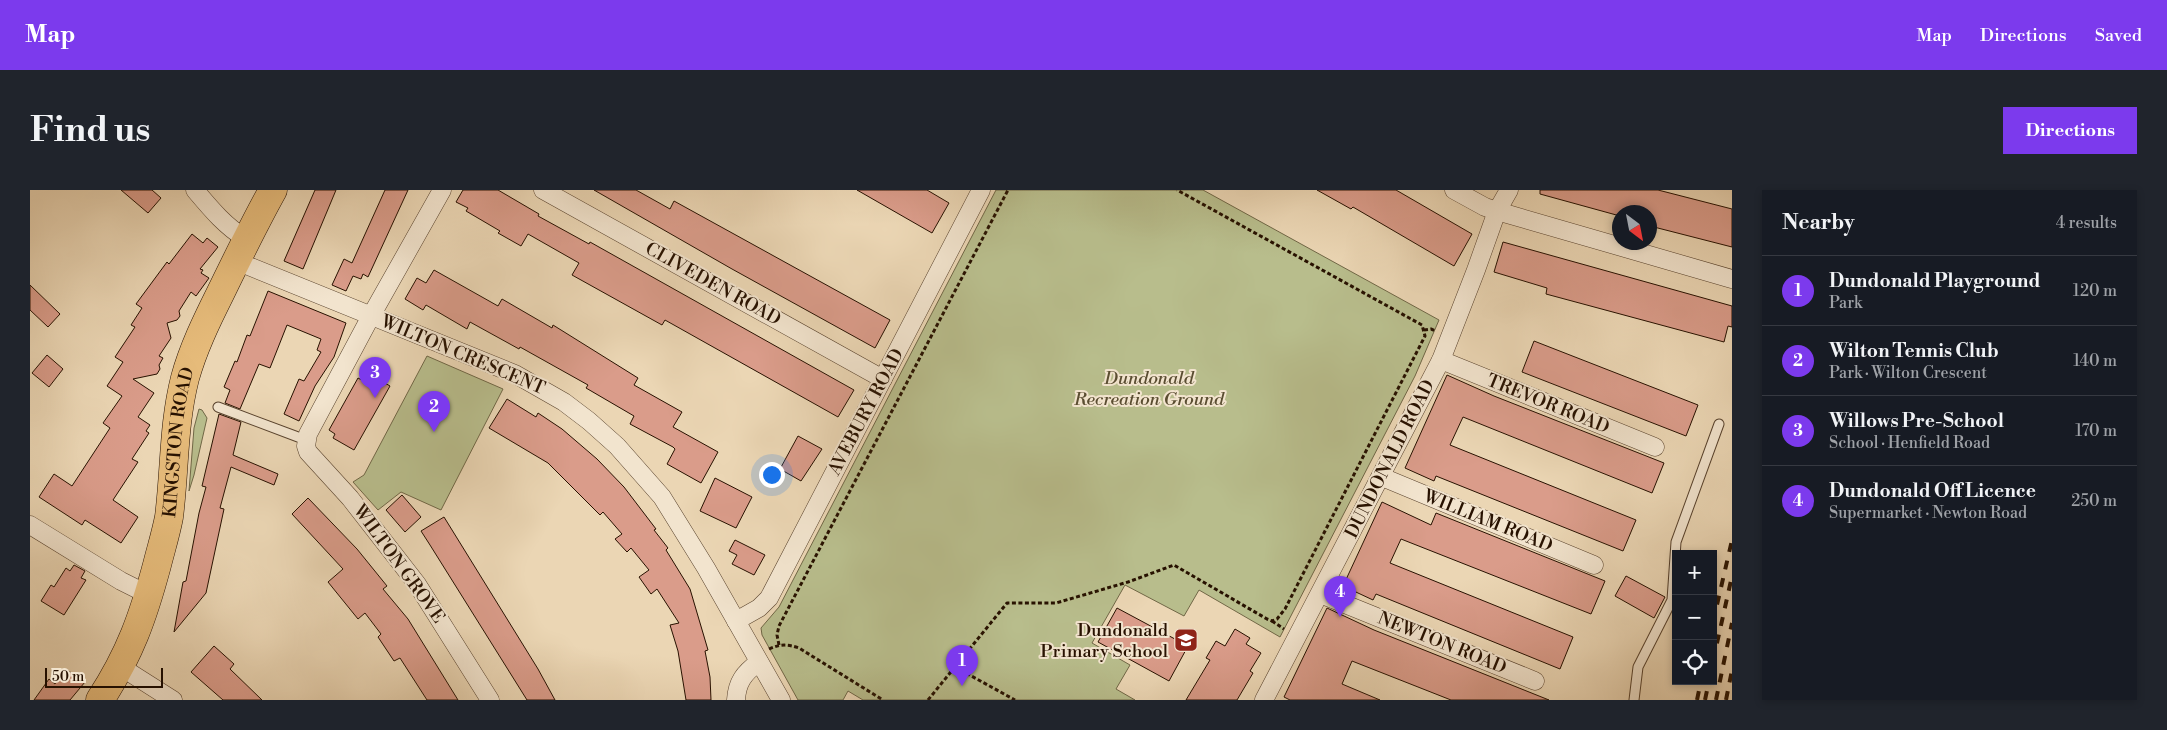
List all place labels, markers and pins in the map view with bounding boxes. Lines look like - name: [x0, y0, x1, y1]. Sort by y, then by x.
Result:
- pin: 3: [359, 357, 391, 398]
- pin: 2: [418, 391, 450, 432]
- pin: 4: [1324, 576, 1356, 617]
- place label: Dundonald Primary School: [1040, 619, 1169, 663]
- school or university icon: Dundonald Primary School: [1173, 627, 1199, 653]
- pin: 1: [946, 645, 978, 686]

